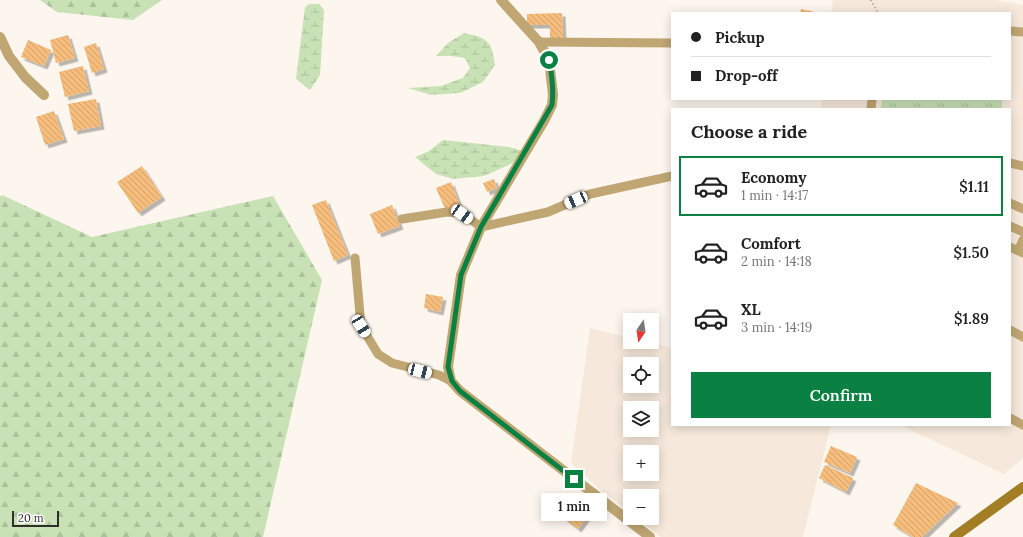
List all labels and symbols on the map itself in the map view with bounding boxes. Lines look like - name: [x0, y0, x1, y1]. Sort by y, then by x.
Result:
- route start: [540, 51, 558, 69]
- car: [563, 190, 589, 210]
- car: [449, 202, 475, 226]
- car: [350, 313, 372, 339]
- north arrow: [623, 313, 659, 349]
- car: [407, 362, 433, 380]
- route end: [565, 470, 583, 488]
- callout: 1 min: [541, 493, 607, 521]
- scale bar: [12, 509, 59, 528]

